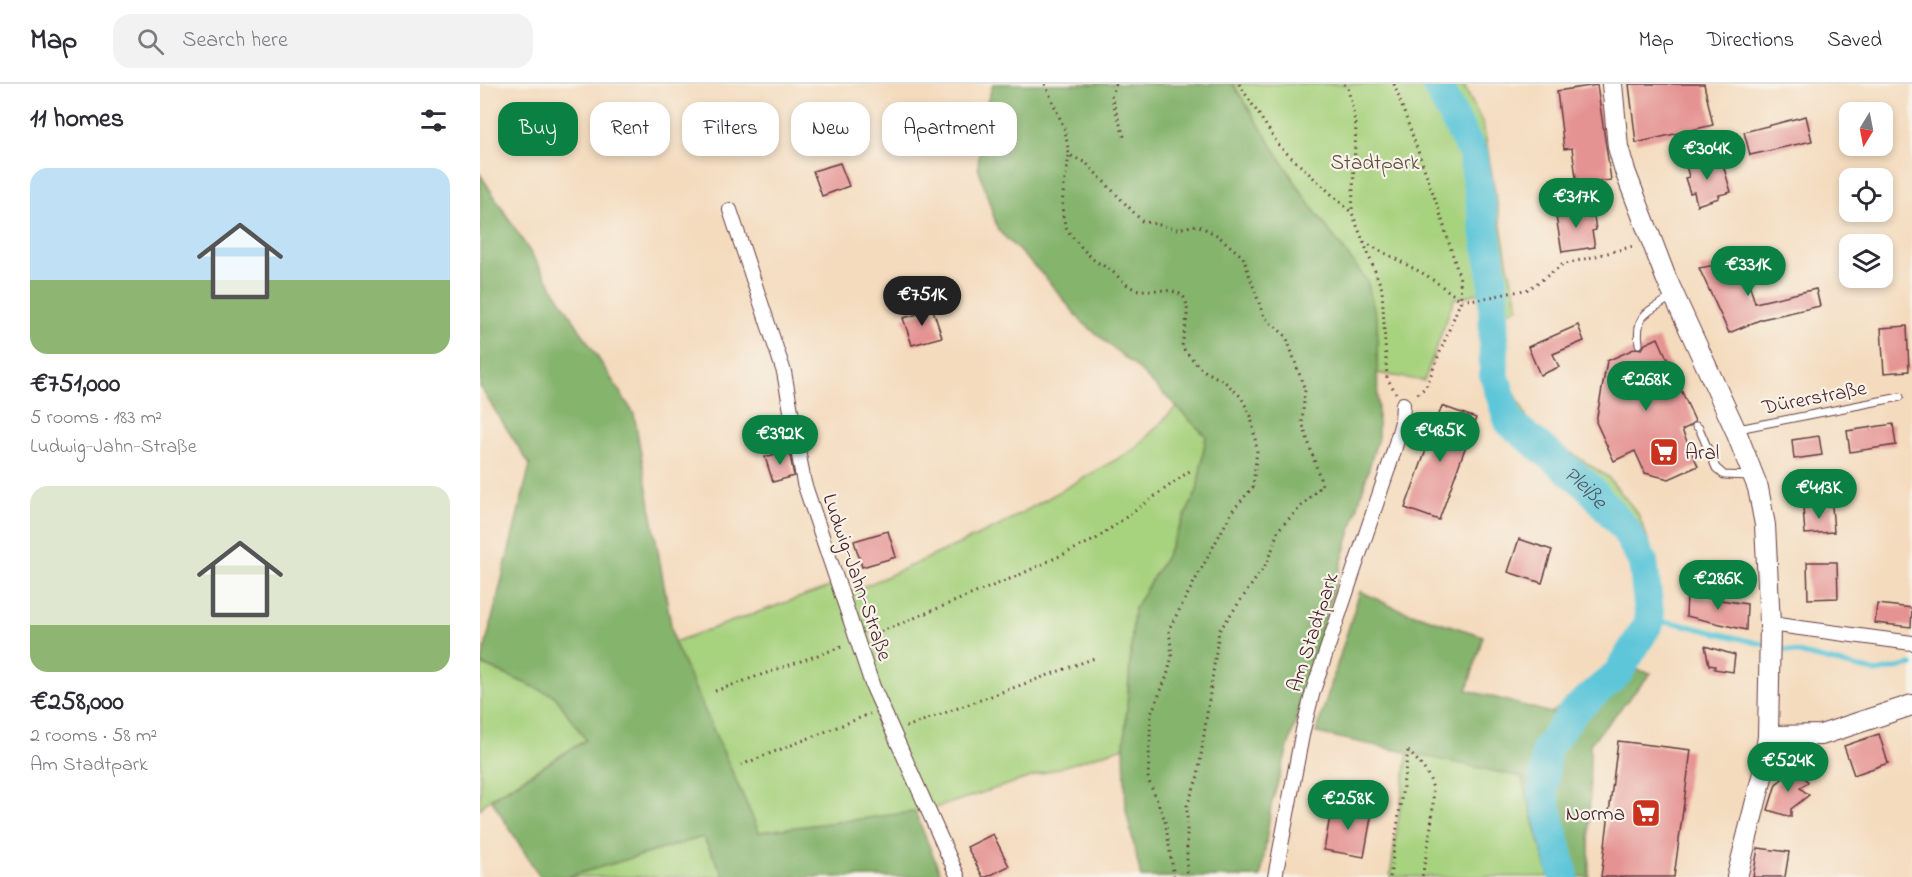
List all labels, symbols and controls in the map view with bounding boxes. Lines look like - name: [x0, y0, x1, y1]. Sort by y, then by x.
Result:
- search box: [113, 14, 533, 68]
- text: Map: [30, 21, 77, 62]
- icon: search: [134, 25, 167, 58]
- text: Search here: [182, 25, 288, 57]
- text: Map: [1638, 26, 1674, 56]
- text: Directions: [1707, 26, 1794, 56]
- text: Saved: [1827, 26, 1882, 56]
- text: 11 homes: [30, 101, 124, 139]
- chip: Buy: [498, 102, 578, 156]
- chip: Rent: [590, 102, 670, 156]
- chip: Filters: [682, 102, 779, 156]
- chip: New: [791, 102, 870, 156]
- chip: Apartment: [882, 102, 1017, 156]
- north arrow: [1839, 102, 1893, 156]
- map controls: [1839, 102, 1893, 288]
- icon: filters: [417, 104, 450, 137]
- pin: €304K: [1665, 130, 1749, 181]
- text: €304K: [1683, 135, 1731, 164]
- park label: Stadtpark: [1330, 149, 1420, 179]
- button: locate: [1839, 168, 1893, 222]
- pin: €317K: [1534, 178, 1618, 229]
- text: €317K: [1553, 183, 1599, 212]
- icon: home: [186, 207, 294, 315]
- button: layers: [1839, 234, 1893, 288]
- pin: €331K: [1706, 246, 1790, 297]
- text: €331K: [1725, 251, 1771, 280]
- pin: €751K: [880, 276, 964, 327]
- text: €751K: [897, 281, 947, 310]
- pin: €268K: [1604, 361, 1688, 412]
- text: €751,000: [30, 366, 120, 404]
- text: €268K: [1621, 366, 1671, 395]
- street label: Dürerstraße: [1759, 374, 1870, 424]
- text: 5 rooms · 183 m²: [30, 404, 162, 433]
- pin: €485K: [1398, 412, 1482, 463]
- pin: €392K: [738, 415, 822, 466]
- text: €485K: [1415, 417, 1465, 446]
- text: €392K: [756, 420, 804, 449]
- text: Ludwig-Jahn-Straße: [30, 433, 197, 462]
- supermarket icon: Aral: [1648, 436, 1680, 468]
- place label: Aral: [1685, 439, 1719, 469]
- water label: Pleiße: [1556, 460, 1615, 518]
- pin: €413K: [1777, 469, 1861, 520]
- text: €413K: [1796, 474, 1842, 503]
- street label: Ludwig-Jahn-Straße: [812, 490, 899, 666]
- icon: home: [186, 525, 294, 633]
- pin: €286K: [1676, 560, 1760, 611]
- text: €286K: [1693, 565, 1743, 594]
- street label: Am Stadtpark: [1281, 568, 1348, 696]
- text: €258,000: [30, 684, 124, 722]
- text: 2 rooms · 58 m²: [30, 722, 157, 751]
- pin: €524K: [1746, 742, 1830, 793]
- text: €524K: [1761, 747, 1815, 776]
- text: Am Stadtpark: [30, 751, 148, 780]
- pin: €258K: [1306, 780, 1390, 831]
- text: €258K: [1322, 785, 1374, 814]
- supermarket icon: Norma: [1630, 797, 1662, 829]
- place label: Norma: [1566, 800, 1625, 830]

